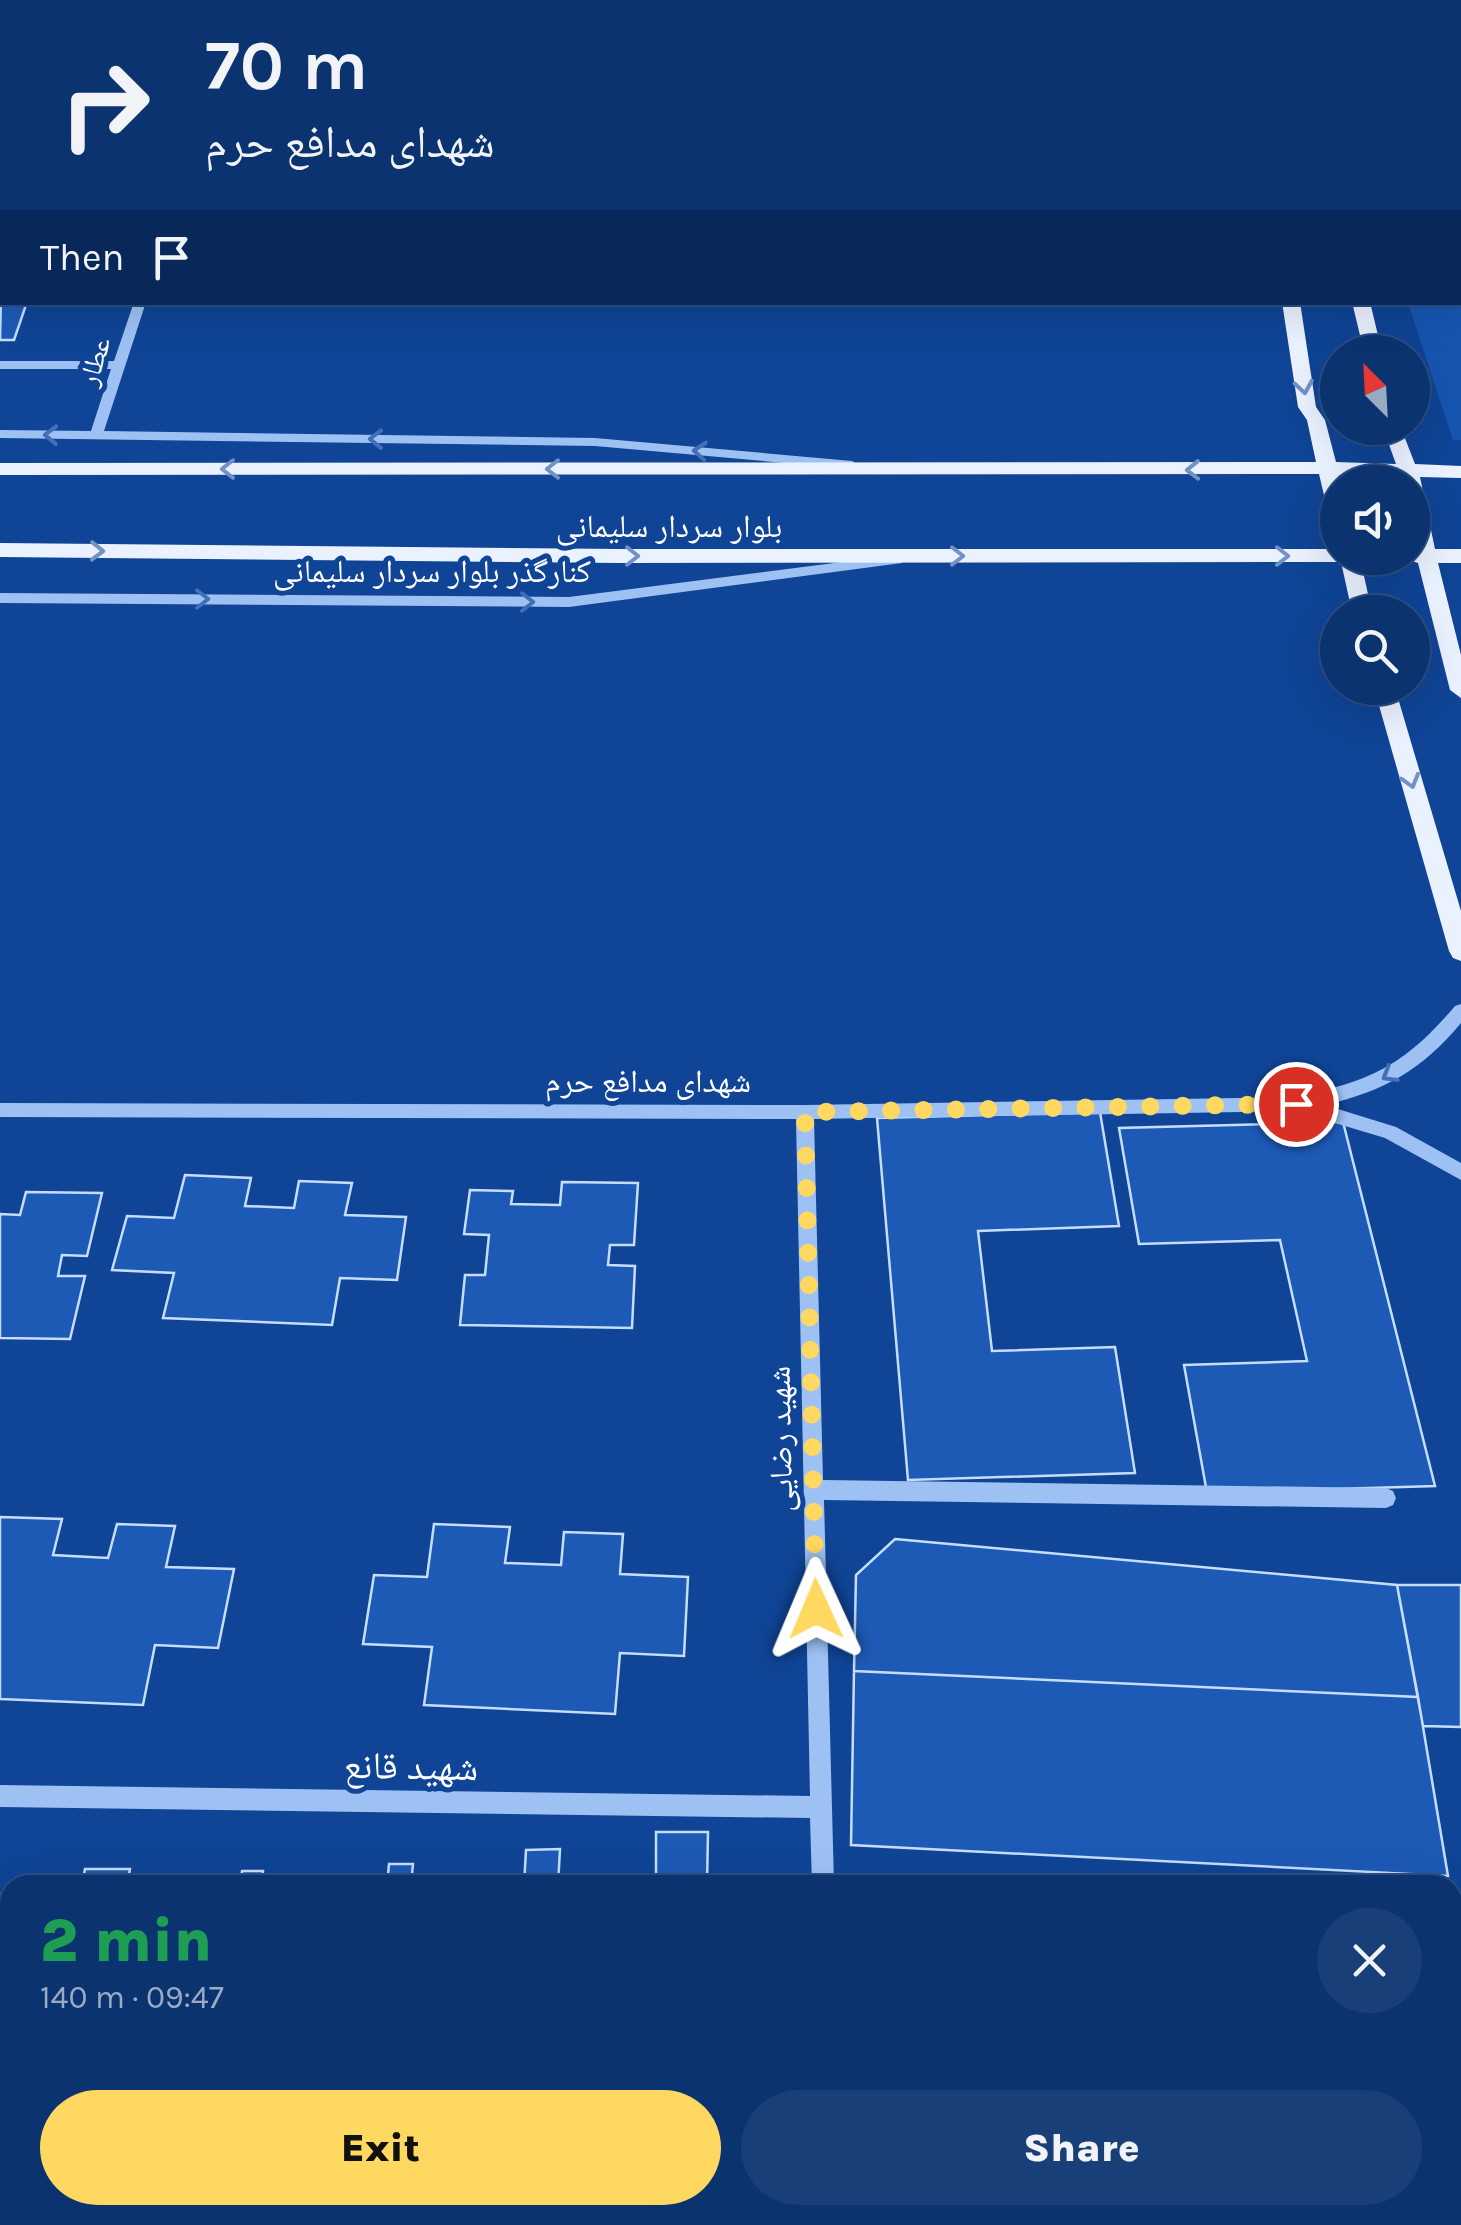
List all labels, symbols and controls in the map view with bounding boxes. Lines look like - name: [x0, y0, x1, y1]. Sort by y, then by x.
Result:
- text: 70 m: [205, 25, 368, 107]
- icon: right: [40, 40, 170, 170]
- text: شهدای مدافع حرم: [205, 116, 495, 168]
- icon: arrive: [144, 230, 199, 285]
- text: Then: [40, 235, 124, 280]
- street label: عطار: [71, 332, 118, 391]
- north arrow: [1320, 335, 1430, 445]
- map controls: [1320, 335, 1430, 705]
- one-way arrow: [1292, 378, 1313, 395]
- one-way arrow: [42, 424, 58, 446]
- one-way arrow: [367, 428, 382, 450]
- one-way arrow: [692, 441, 708, 463]
- one-way arrow: [219, 458, 234, 480]
- one-way arrow: [544, 458, 560, 480]
- one-way arrow: [1184, 459, 1200, 481]
- button: sound: [1320, 465, 1430, 575]
- street label: بلوار سردار سلیمانی: [556, 508, 782, 546]
- one-way arrow: [90, 540, 106, 562]
- one-way arrow: [626, 545, 641, 567]
- one-way arrow: [950, 545, 966, 567]
- one-way arrow: [1276, 545, 1291, 567]
- street label: کنارگذر بلوار سردار سلیمانی: [273, 553, 591, 591]
- one-way arrow: [195, 589, 211, 610]
- one-way arrow: [520, 591, 536, 612]
- button: search: [1320, 595, 1430, 705]
- one-way arrow: [1399, 772, 1420, 789]
- pin: [1254, 1062, 1339, 1147]
- street label: شهدای مدافع حرم: [545, 1063, 751, 1102]
- one-way arrow: [1382, 1063, 1400, 1082]
- icon: arrive: [1269, 1077, 1324, 1132]
- street label: شهید رضایی: [761, 1366, 801, 1512]
- position arrow: [764, 1557, 868, 1661]
- street label: شهید قانع: [343, 1743, 479, 1791]
- text: 2 min: [40, 1906, 212, 1976]
- button: close: [1317, 1908, 1422, 2013]
- text: 140 m · 09:47: [40, 1979, 224, 2016]
- button: Exit: [40, 2090, 721, 2205]
- button: Share: [741, 2090, 1422, 2205]

